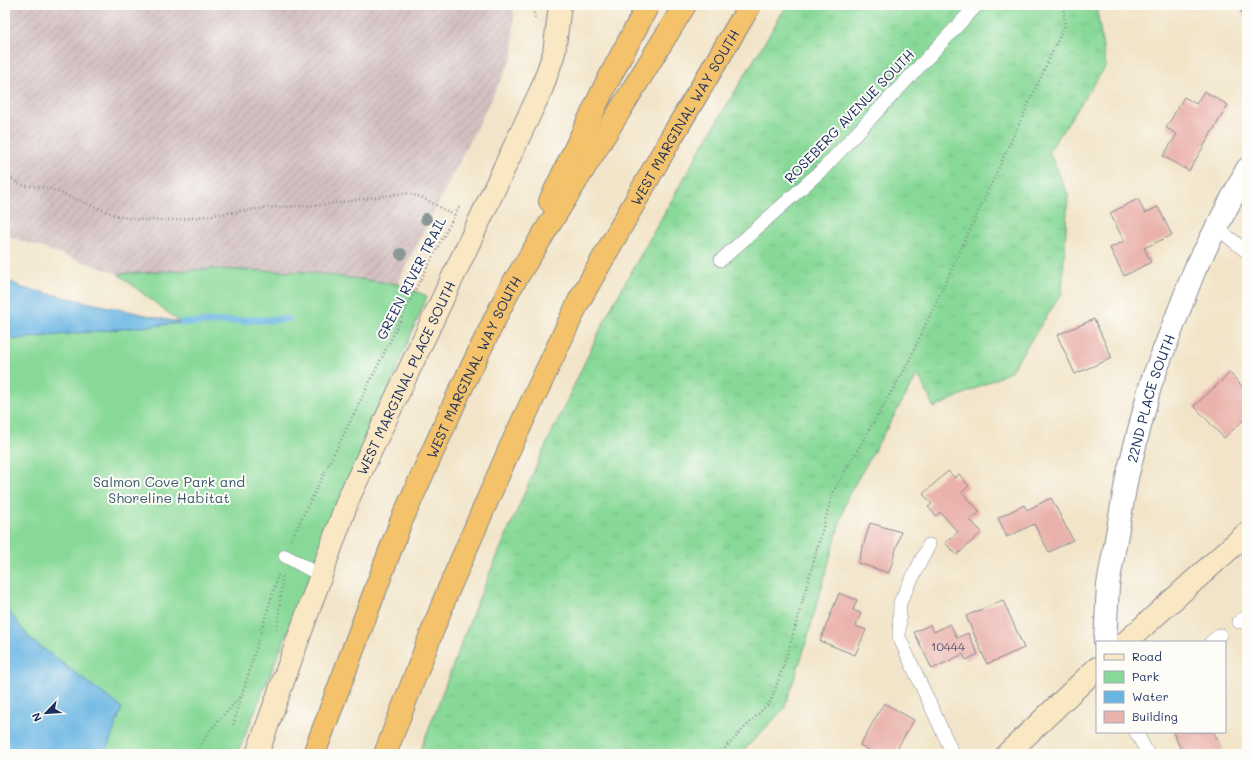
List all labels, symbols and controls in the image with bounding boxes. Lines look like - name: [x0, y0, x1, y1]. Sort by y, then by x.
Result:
- street label: WEST MARGINAL WAY SOUTH: [626, 26, 743, 208]
- street label: ROSEBERG AVENUE SOUTH: [780, 45, 918, 187]
- street label: GREEN RIVER TRAIL: [372, 213, 451, 343]
- street label: WEST MARGINAL WAY SOUTH: [421, 272, 525, 461]
- street label: WEST MARGINAL PLACE SOUTH: [351, 278, 459, 478]
- street label: 22ND PLACE SOUTH: [1122, 331, 1179, 464]
- park label: Salmon Cove Park and Shoreline Habitat: [93, 472, 245, 507]
- house number: 10444: [931, 638, 965, 654]
- legend: [1096, 641, 1226, 733]
- text: Road: [1132, 648, 1162, 664]
- text: Park: [1132, 668, 1159, 684]
- text: Water: [1132, 688, 1169, 704]
- north arrow: [26, 693, 66, 733]
- text: Building: [1132, 708, 1178, 724]
- text: N: [28, 710, 45, 724]

